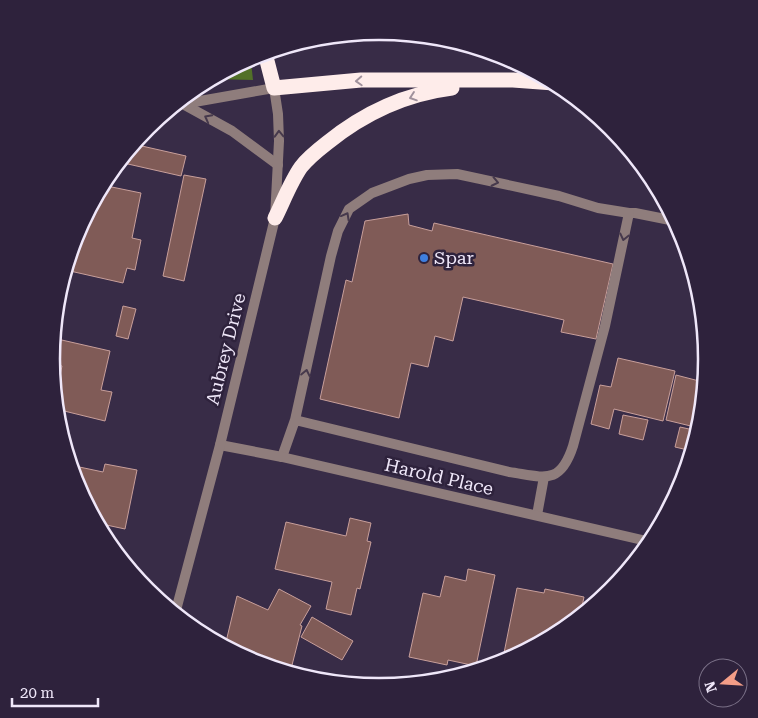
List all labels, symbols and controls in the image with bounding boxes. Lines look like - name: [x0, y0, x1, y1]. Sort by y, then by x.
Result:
- one-way arrow: [355, 75, 363, 86]
- one-way arrow: [409, 91, 418, 101]
- one-way arrow: [205, 114, 214, 124]
- one-way arrow: [273, 130, 284, 138]
- one-way arrow: [491, 176, 500, 186]
- one-way arrow: [340, 212, 350, 221]
- one-way arrow: [619, 233, 630, 242]
- place label: Spar: [434, 247, 474, 268]
- marker: Spar: [418, 252, 430, 264]
- street label: Aubrey Drive: [201, 291, 250, 407]
- one-way arrow: [300, 368, 311, 377]
- street label: Harold Place: [383, 454, 496, 499]
- north arrow: [698, 658, 748, 708]
- scale bar: [12, 676, 99, 708]
- text: N: [701, 679, 720, 695]
- text: 20 m: [20, 684, 55, 702]

